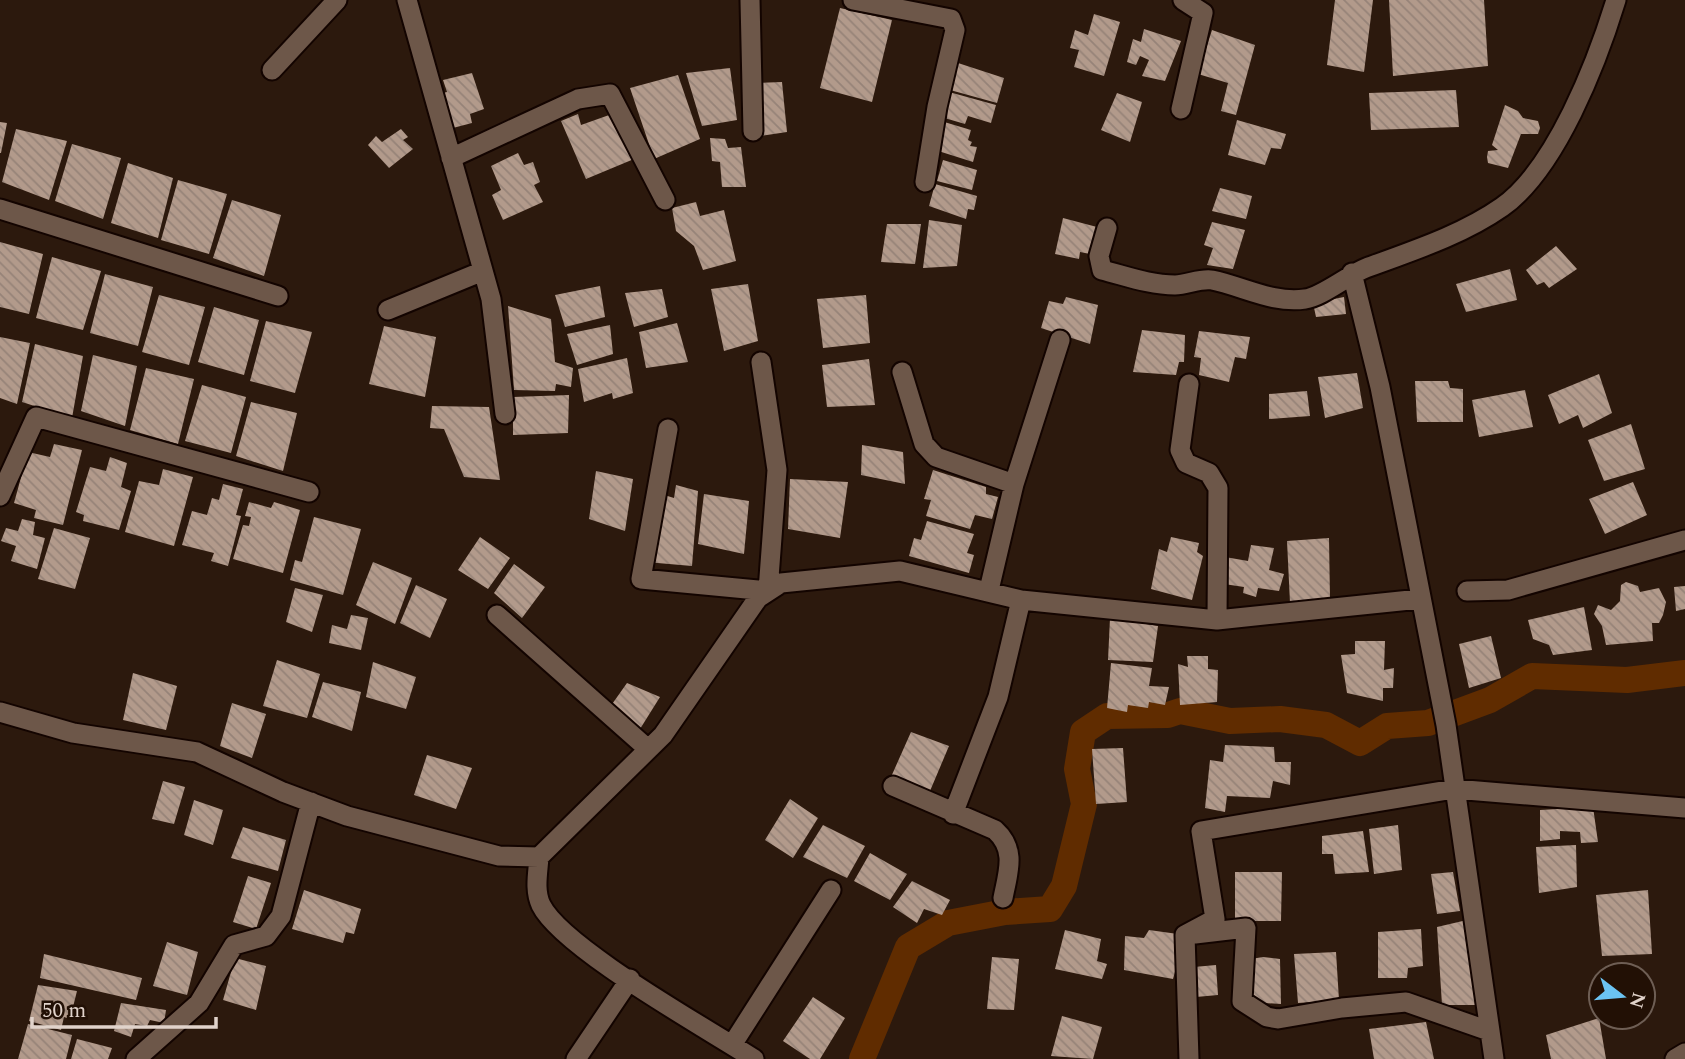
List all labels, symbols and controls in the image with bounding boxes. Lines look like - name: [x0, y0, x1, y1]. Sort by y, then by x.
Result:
- north arrow: [1587, 961, 1657, 1031]
- scale bar: [32, 986, 215, 1030]
- text: N: [1621, 989, 1653, 1012]
- text: 50 m: [42, 995, 86, 1027]

